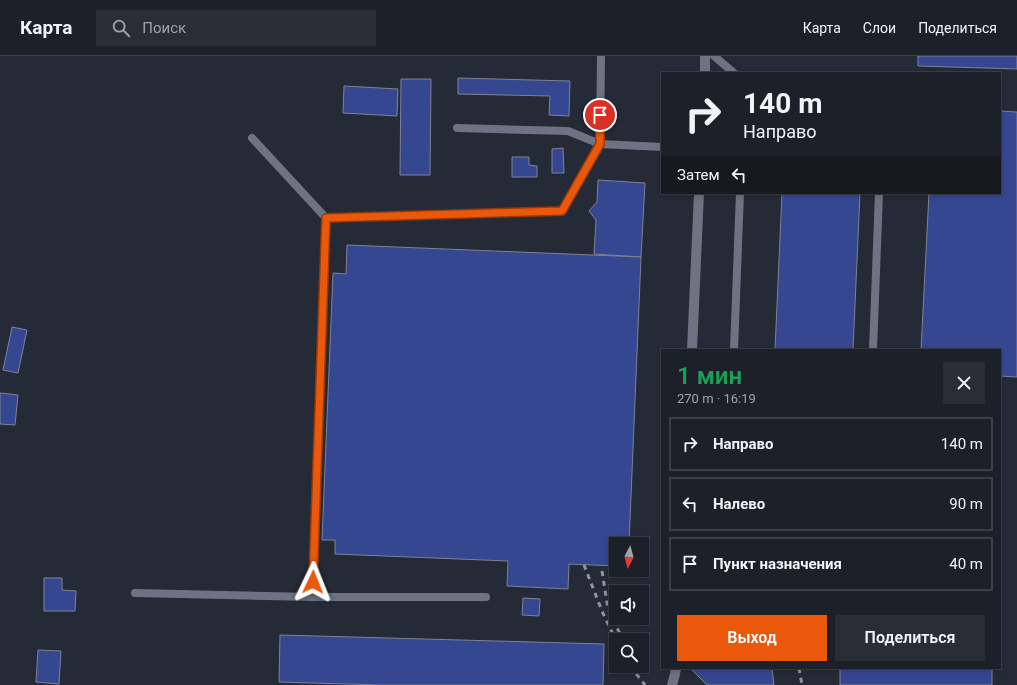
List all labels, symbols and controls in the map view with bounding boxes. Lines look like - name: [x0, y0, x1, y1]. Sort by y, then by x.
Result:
- search box: [96, 10, 376, 46]
- text: Карта: [20, 16, 72, 39]
- icon: search: [110, 17, 132, 39]
- text: Поиск: [142, 19, 186, 37]
- text: Карта: [803, 20, 841, 36]
- text: Слои: [863, 20, 896, 36]
- text: Поделиться: [918, 20, 997, 36]
- text: 140 m: [743, 87, 822, 120]
- icon: right: [677, 88, 729, 140]
- pin: [583, 98, 617, 132]
- icon: arrive: [589, 104, 611, 126]
- text: Направо: [743, 121, 816, 142]
- icon: left: [728, 164, 750, 186]
- text: Затем: [677, 166, 720, 184]
- text: 1 мин: [677, 362, 742, 390]
- button: close: [943, 362, 985, 404]
- text: 270 m · 16:19: [677, 391, 756, 406]
- icon: right: [679, 433, 701, 455]
- text: Направо: [713, 435, 774, 453]
- text: 140 m: [941, 435, 983, 453]
- icon: left: [679, 493, 701, 515]
- text: Налево: [713, 495, 765, 513]
- text: 90 m: [949, 495, 983, 513]
- north arrow: [609, 537, 649, 577]
- map controls: [609, 537, 649, 673]
- icon: arrive: [679, 553, 701, 575]
- text: Пункт назначения: [713, 555, 842, 573]
- text: 40 m: [949, 555, 983, 573]
- position arrow: [292, 561, 334, 603]
- button: sound: [609, 585, 649, 625]
- button: Выход: [677, 615, 827, 661]
- button: Поделиться: [835, 615, 985, 661]
- button: search: [609, 633, 649, 673]

